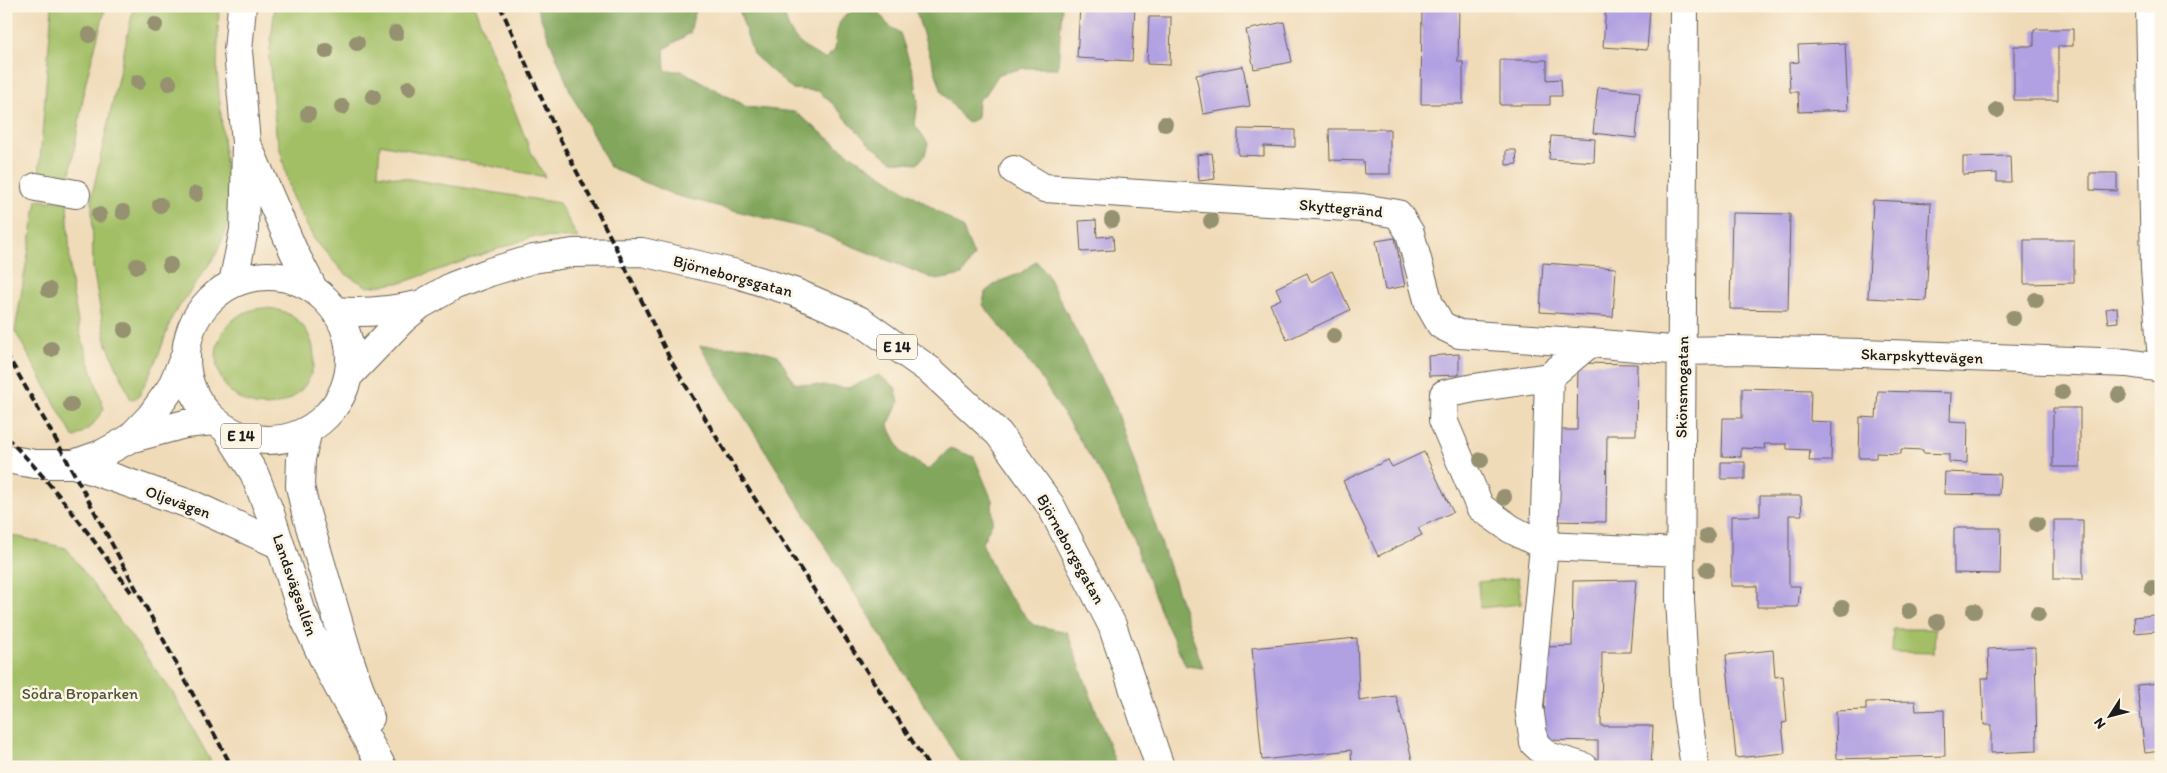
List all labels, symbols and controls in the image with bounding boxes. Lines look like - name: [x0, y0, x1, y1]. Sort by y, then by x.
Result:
- street label: Skyttegränd: [1298, 195, 1384, 221]
- street label: Björneborgsgatan: [671, 251, 795, 301]
- road number: E 14: [877, 334, 917, 360]
- street label: Skönsmogatan: [1672, 336, 1692, 438]
- street label: Skarpskyttevägen: [1860, 344, 1984, 368]
- road number: E 14: [221, 424, 261, 448]
- street label: Oljevägen: [143, 481, 214, 523]
- street label: Björneborgsgatan: [1033, 491, 1109, 607]
- street label: Landsvägsallén: [269, 532, 321, 638]
- park label: Södra Broparken: [22, 684, 138, 703]
- north arrow: [2084, 690, 2134, 740]
- text: N: [2090, 715, 2110, 732]

